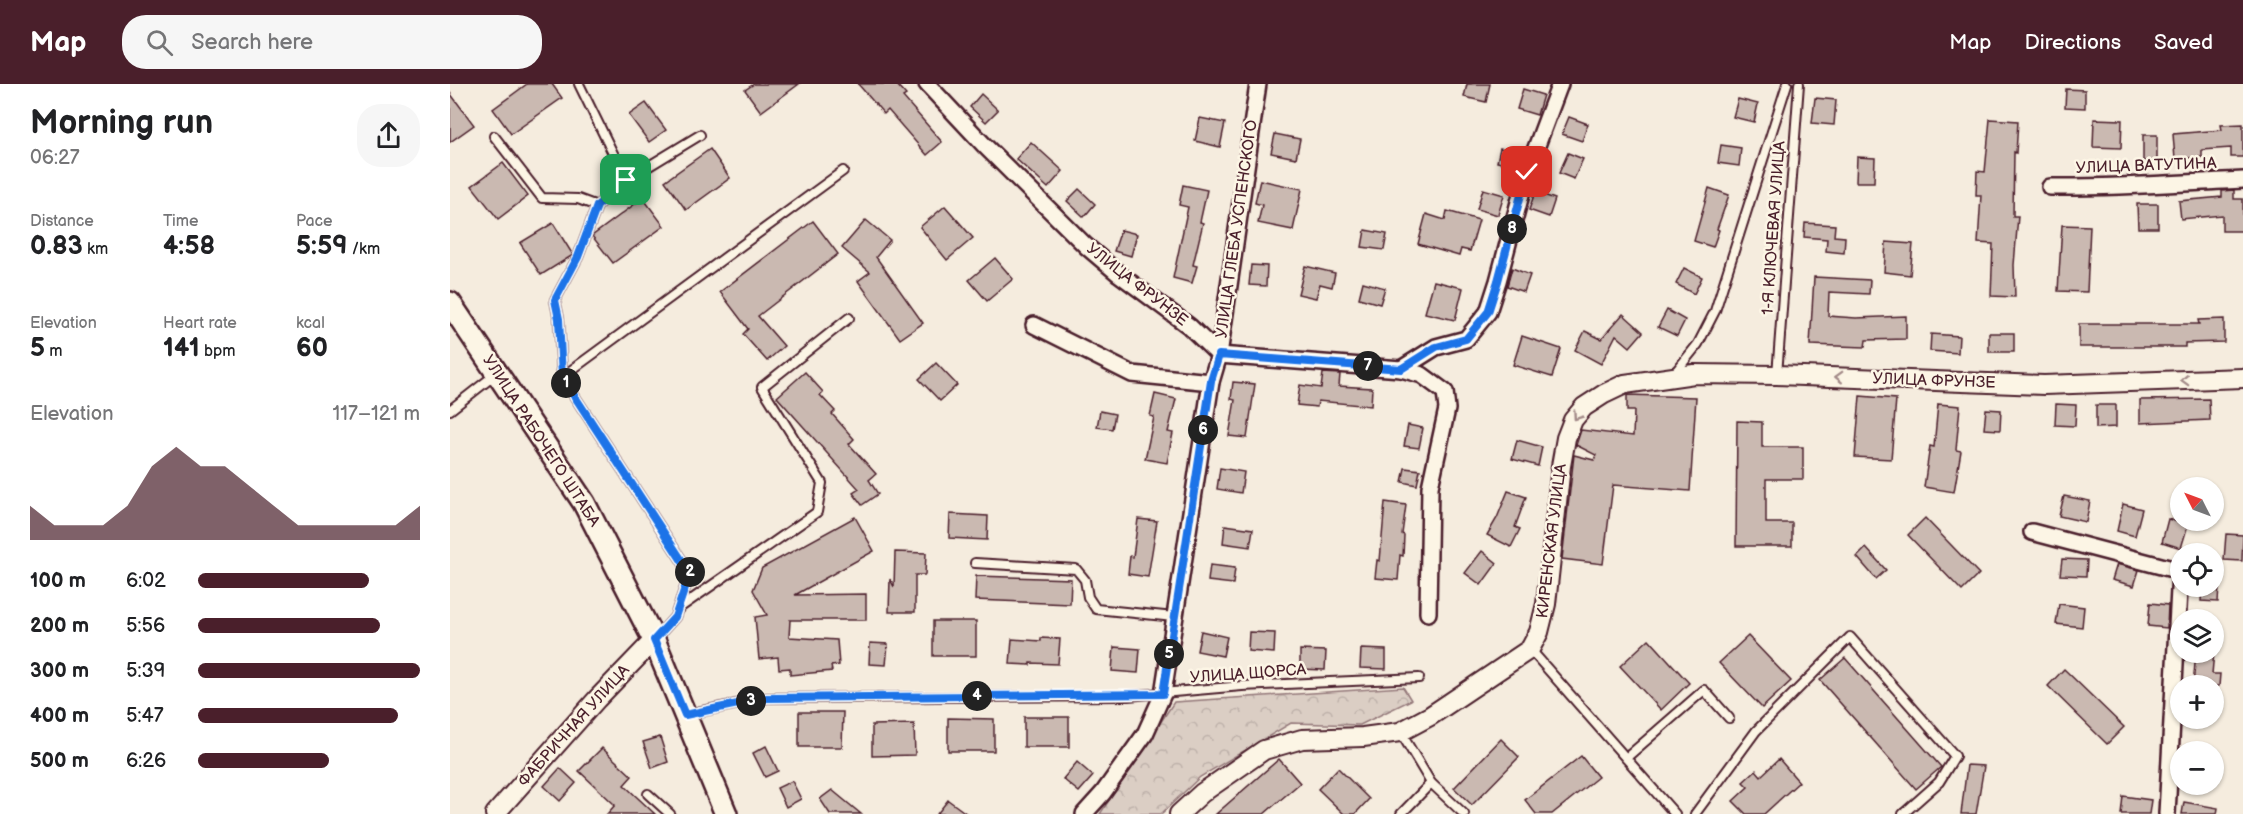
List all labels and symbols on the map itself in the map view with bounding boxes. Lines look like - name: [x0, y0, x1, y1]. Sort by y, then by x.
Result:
- street label: УЛИЦА ГЛЕБА УСПЕНСКОГО: [1212, 118, 1262, 339]
- street label: 1-Я КЛЮЧЕВАЯ УЛИЦА: [1758, 140, 1790, 316]
- pin: [1501, 146, 1552, 197]
- pin: [600, 154, 651, 205]
- street label: УЛИЦА ВАТУТИНА: [2075, 154, 2217, 178]
- pin: 8: [1497, 214, 1527, 244]
- street label: УЛИЦА ФРУНЗЕ: [1083, 240, 1191, 330]
- pin: 7: [1353, 351, 1383, 381]
- street label: УЛИЦА РАБОЧЕГО ШТАБА: [478, 352, 604, 531]
- pin: 1: [551, 368, 581, 398]
- street label: УЛИЦА ФРУНЗЕ: [1872, 369, 1996, 393]
- one-way arrow: [1834, 371, 1843, 384]
- one-way arrow: [2180, 374, 2189, 387]
- one-way arrow: [1573, 409, 1584, 420]
- pin: 6: [1188, 415, 1218, 445]
- street label: КИРЕНСКАЯ УЛИЦА: [1533, 462, 1571, 619]
- north arrow: [2170, 477, 2224, 531]
- pin: 2: [675, 557, 705, 587]
- pin: 5: [1154, 639, 1184, 669]
- street label: УЛИЦА ЩОРСА: [1189, 660, 1307, 688]
- street label: ФАБРИЧНАЯ УЛИЦА: [514, 661, 634, 791]
- pin: 4: [962, 681, 992, 711]
- pin: 3: [736, 686, 766, 716]

